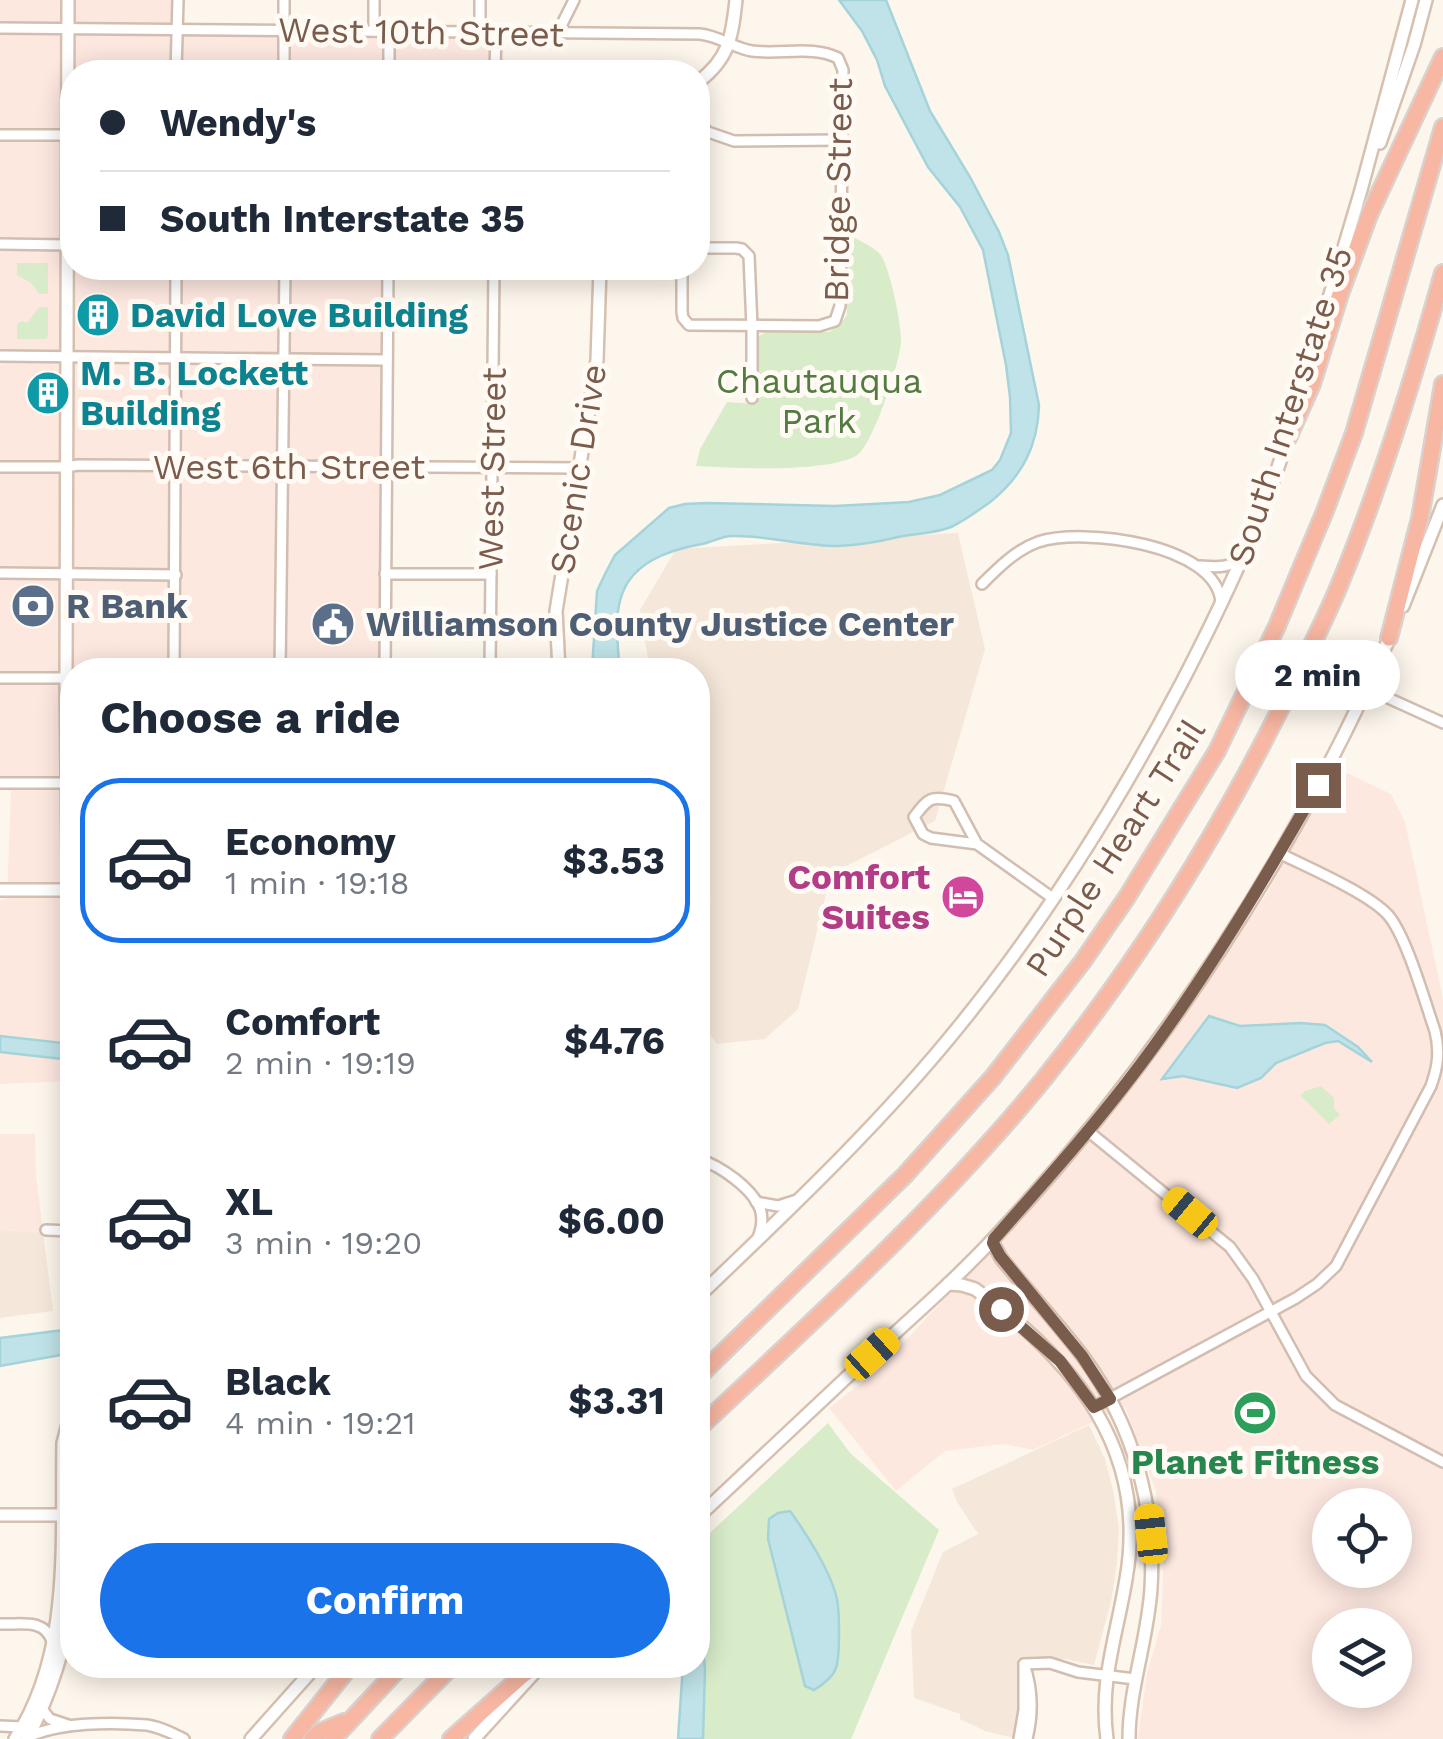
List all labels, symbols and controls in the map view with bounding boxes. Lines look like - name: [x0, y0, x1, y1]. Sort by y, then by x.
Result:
- street label: West 10th Street: [278, 9, 565, 55]
- street label: Bridge Street: [815, 77, 861, 303]
- text: Wendy's: [160, 101, 316, 145]
- text: South Interstate 35: [160, 197, 525, 241]
- street label: South Interstate 35: [1219, 241, 1361, 571]
- building icon: David Love Building: [75, 292, 121, 338]
- place label: David Love Building: [130, 294, 468, 336]
- place label: M. B. Lockett Building: [80, 352, 308, 434]
- park label: Chautauqua Park: [716, 360, 922, 442]
- street label: Scenic Drive: [541, 361, 615, 577]
- street label: West Street: [469, 367, 515, 571]
- building icon: M. B. Lockett Building: [25, 370, 71, 416]
- street label: West 6th Street: [153, 446, 426, 488]
- bank icon: R Bank: [10, 583, 56, 629]
- place label: R Bank: [66, 585, 188, 627]
- public building icon: Williamson County Justice Center: [310, 601, 356, 647]
- place label: Williamson County Justice Center: [366, 603, 954, 645]
- callout: 2 min: [1236, 640, 1400, 710]
- text: 2 min: [1274, 656, 1361, 694]
- text: Choose a ride: [100, 691, 400, 744]
- street label: Purple Heart Trail: [1016, 711, 1214, 985]
- route end: [1296, 763, 1341, 808]
- icon: car: [105, 816, 195, 906]
- text: Economy: [225, 820, 396, 864]
- text: $3.53: [562, 839, 665, 883]
- place label: Comfort Suites: [787, 856, 930, 938]
- text: 1 min · 19:18: [225, 864, 410, 902]
- hotel icon: Comfort Suites: [940, 874, 986, 920]
- icon: car: [105, 996, 195, 1086]
- text: Comfort: [225, 1000, 380, 1044]
- text: $4.76: [564, 1019, 665, 1063]
- text: 2 min · 19:19: [225, 1044, 416, 1082]
- icon: car: [105, 1176, 195, 1266]
- text: XL: [225, 1180, 273, 1224]
- car: [1157, 1182, 1223, 1244]
- text: $6.00: [558, 1199, 665, 1243]
- text: 3 min · 19:20: [225, 1224, 422, 1262]
- route start: [979, 1287, 1024, 1332]
- car: [840, 1323, 904, 1385]
- icon: car: [105, 1356, 195, 1446]
- text: Black: [225, 1360, 331, 1404]
- text: $3.31: [568, 1379, 665, 1423]
- sports icon: Planet Fitness: [1232, 1390, 1278, 1436]
- text: 4 min · 19:21: [225, 1404, 416, 1442]
- place label: Planet Fitness: [1131, 1441, 1379, 1483]
- map controls: [1312, 1488, 1412, 1708]
- button: locate: [1312, 1488, 1412, 1588]
- car: [1133, 1503, 1169, 1565]
- button: Confirm: [100, 1543, 670, 1658]
- button: layers: [1312, 1608, 1412, 1708]

